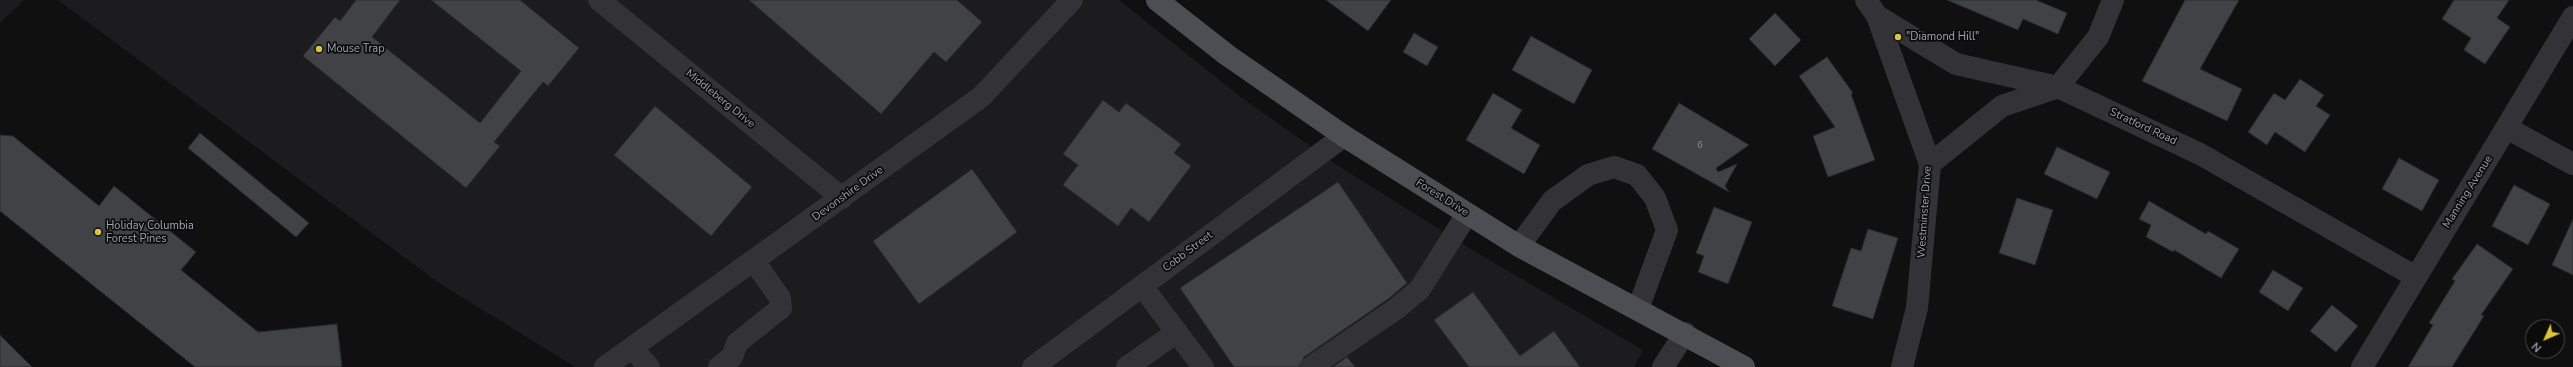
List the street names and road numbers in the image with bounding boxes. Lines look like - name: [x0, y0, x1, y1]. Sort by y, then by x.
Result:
- street label: Middleberg Drive: [683, 67, 757, 131]
- street label: Stratford Road: [2107, 106, 2179, 148]
- street label: Manning Avenue: [2440, 153, 2496, 231]
- street label: Devonshire Drive: [810, 164, 886, 224]
- street label: Westminster Drive: [1915, 165, 1935, 259]
- street label: Forest Drive: [1413, 177, 1471, 219]
- street label: Cobb Street: [1161, 229, 1215, 275]

